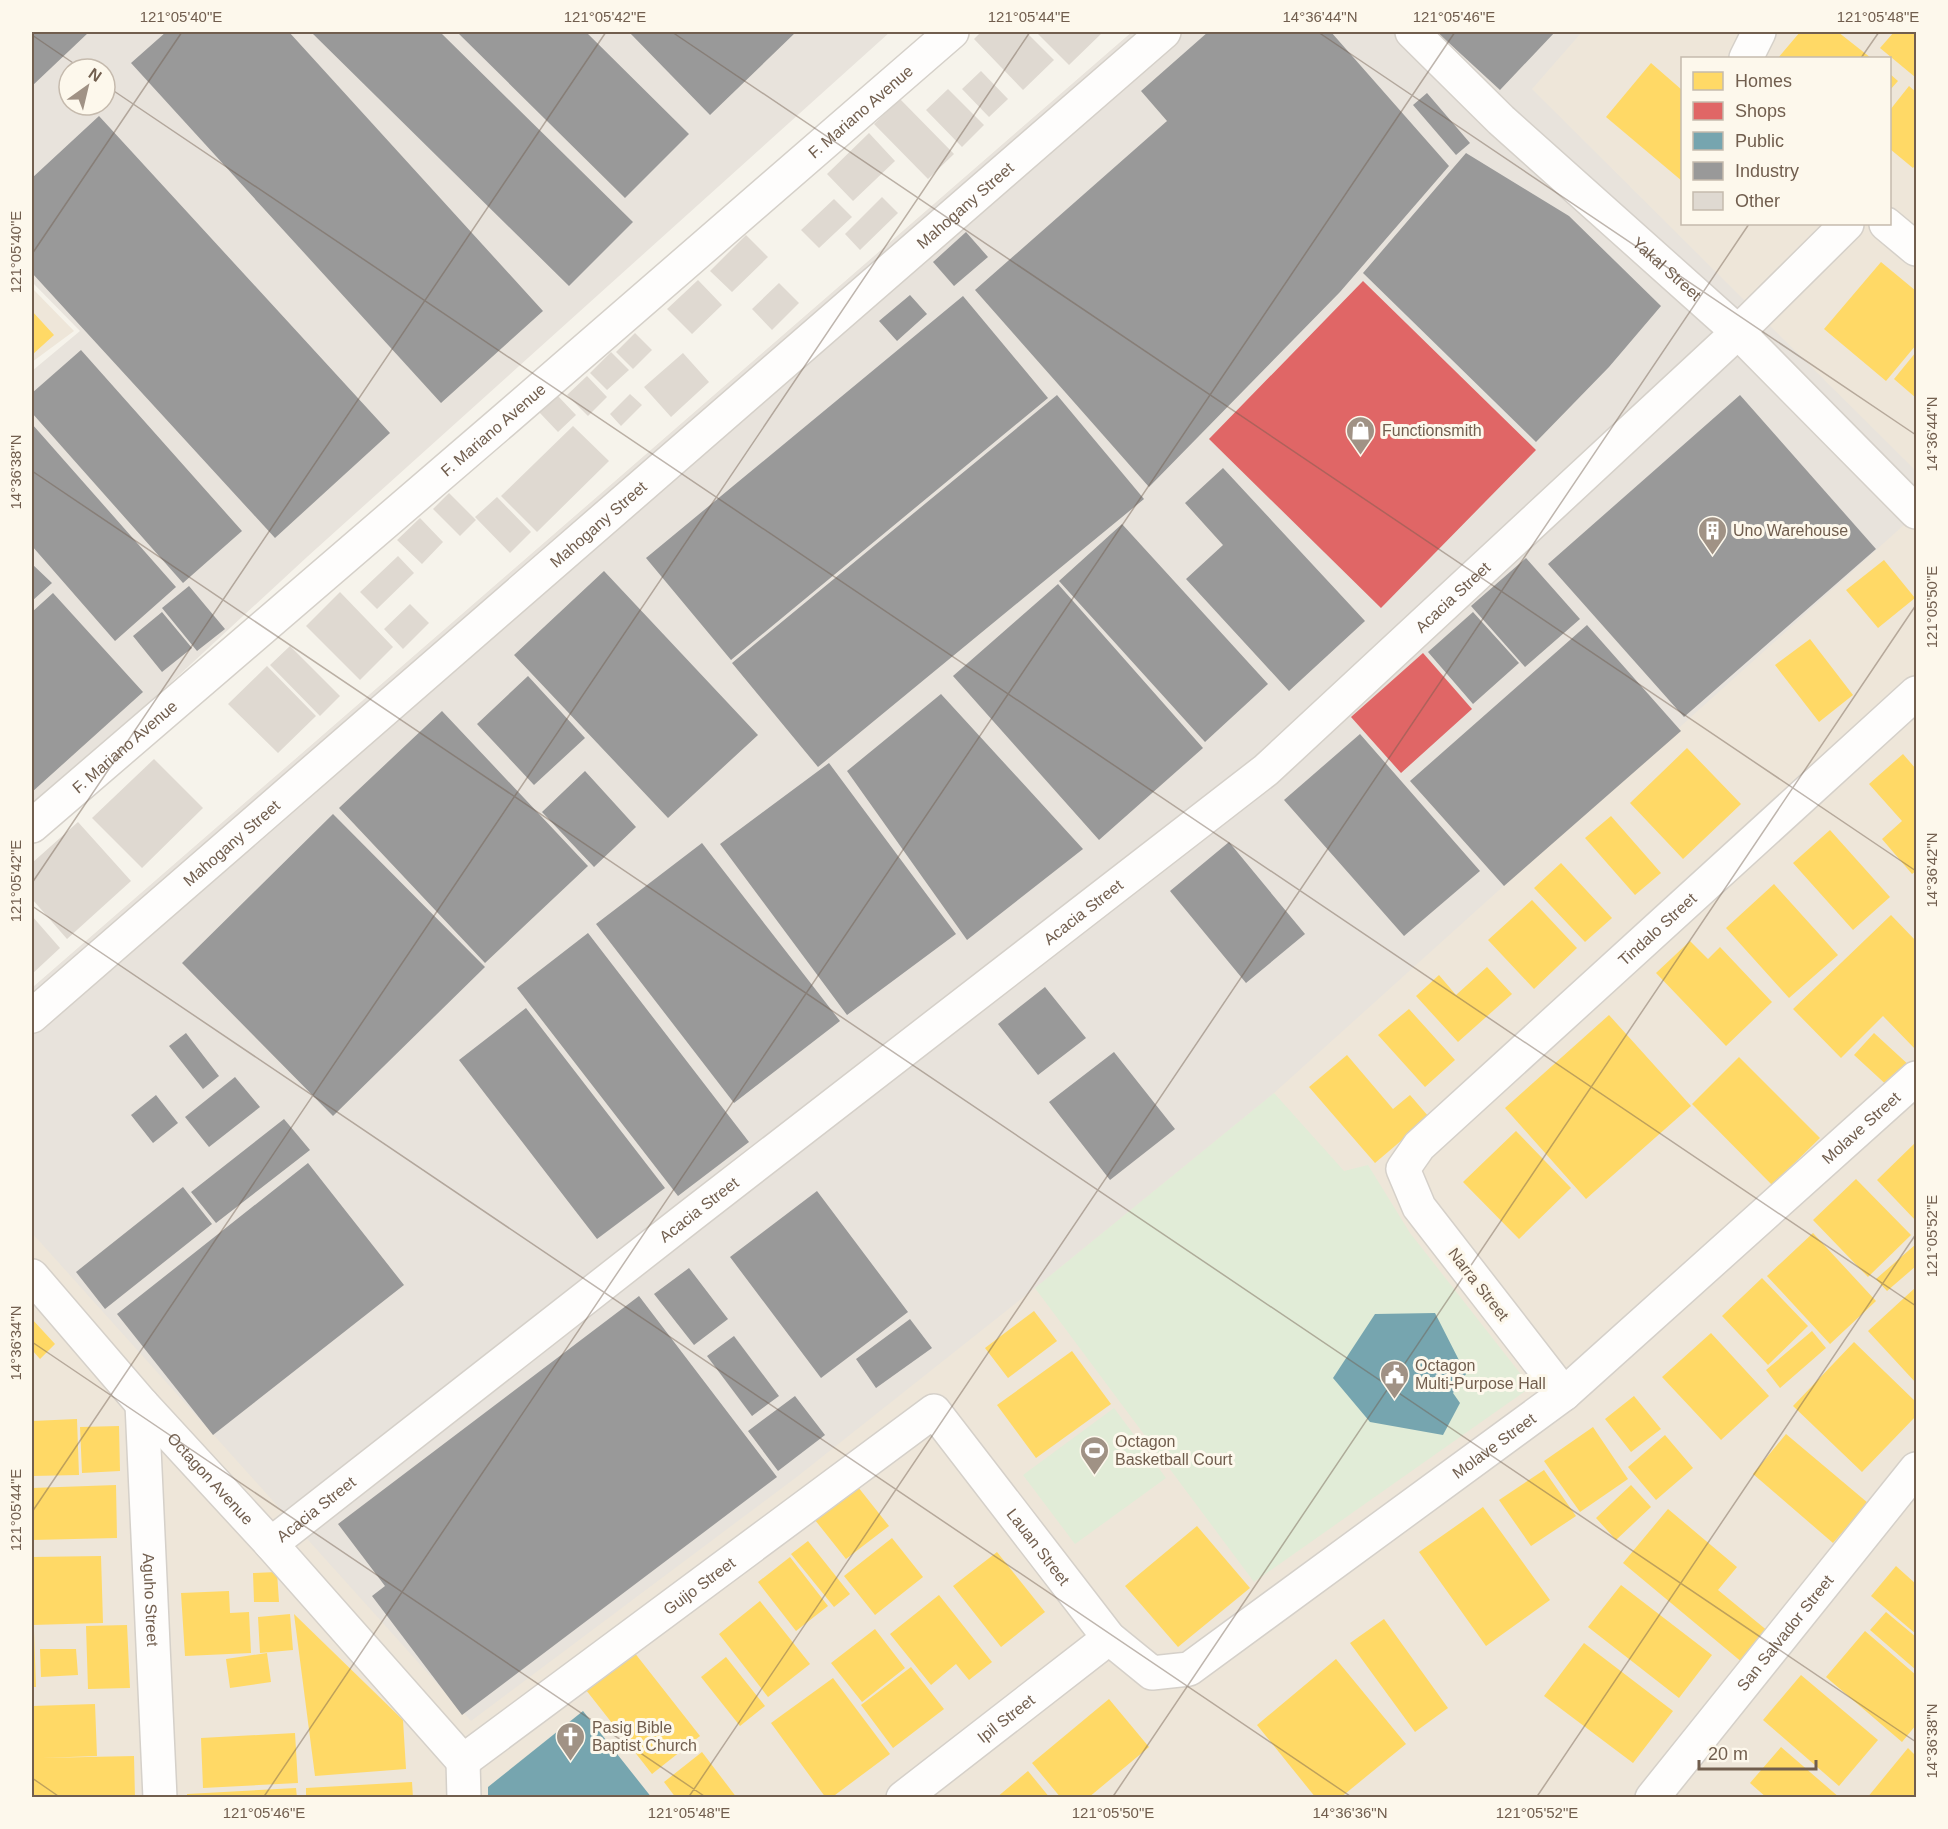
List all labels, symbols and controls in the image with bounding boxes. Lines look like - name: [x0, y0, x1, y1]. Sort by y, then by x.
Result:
- text: 121°05'40"E: [140, 8, 222, 25]
- text: 121°05'42"E: [564, 8, 646, 25]
- text: 121°05'44"E: [988, 8, 1070, 25]
- text: 14°36'44"N: [1282, 8, 1358, 25]
- text: 121°05'46"E: [1413, 8, 1495, 25]
- text: 121°05'48"E: [1837, 8, 1919, 25]
- north arrow: [57, 57, 117, 117]
- legend: [1681, 57, 1891, 225]
- street label: F. Mariano Avenue: [805, 62, 916, 162]
- text: N: [86, 65, 105, 85]
- text: Homes: [1735, 71, 1792, 91]
- text: Shops: [1735, 101, 1786, 121]
- text: Public: [1735, 131, 1784, 151]
- street label: Mahogany Street: [914, 159, 1017, 252]
- text: Industry: [1735, 161, 1799, 181]
- text: Other: [1735, 191, 1780, 211]
- text: 121°05'40"E: [7, 211, 24, 293]
- street label: Yakal Street: [1629, 234, 1705, 304]
- street label: F. Mariano Avenue: [438, 380, 549, 480]
- text: 14°36'44"N: [1923, 396, 1940, 472]
- shop icon: Functionsmith: [1345, 414, 1377, 456]
- place label: Functionsmith: [1382, 422, 1482, 439]
- text: 14°36'38"N: [7, 434, 24, 510]
- street label: Mahogany Street: [547, 478, 650, 571]
- building icon: Uno Warehouse: [1696, 514, 1728, 556]
- place label: Uno Warehouse: [1733, 522, 1848, 539]
- street label: Acacia Street: [1412, 558, 1494, 636]
- text: 121°05'50"E: [1923, 566, 1940, 648]
- street label: F. Mariano Avenue: [69, 697, 181, 796]
- street label: Mahogany Street: [180, 796, 284, 890]
- text: 14°36'42"N: [1923, 832, 1940, 908]
- text: 121°05'42"E: [7, 840, 24, 922]
- street label: Acacia Street: [1040, 876, 1126, 948]
- street label: Tindalo Street: [1615, 889, 1700, 969]
- street label: Molave Street: [1819, 1088, 1904, 1167]
- street label: Acacia Street: [656, 1174, 742, 1246]
- text: 121°05'52"E: [1923, 1195, 1940, 1277]
- street label: Narra Street: [1445, 1245, 1512, 1324]
- text: 14°36'34"N: [7, 1305, 24, 1381]
- place label: Octagon Multi-Purpose Hall: [1415, 1357, 1546, 1392]
- public building icon: Octagon Multi-Purpose Hall: [1378, 1358, 1410, 1400]
- street label: Molave Street: [1449, 1410, 1539, 1482]
- street label: Octagon Avenue: [164, 1430, 257, 1528]
- place label: Octagon Basketball Court: [1115, 1433, 1233, 1468]
- sports icon: Octagon Basketball Court: [1078, 1434, 1110, 1476]
- text: 121°05'44"E: [7, 1469, 24, 1551]
- street label: Acacia Street: [273, 1473, 359, 1545]
- street label: Lauan Street: [1003, 1505, 1073, 1589]
- street label: Aguho Street: [140, 1553, 161, 1647]
- street label: Guijo Street: [660, 1554, 739, 1618]
- street label: San Salvador Street: [1734, 1571, 1837, 1694]
- street label: Ipil Street: [974, 1691, 1038, 1746]
- text: 14°36'38"N: [1923, 1703, 1940, 1779]
- place label: Pasig Bible Baptist Church: [592, 1719, 697, 1754]
- church icon: Pasig Bible Baptist Church: [555, 1720, 587, 1762]
- scale bar: [1699, 1733, 1816, 1771]
- text: 20 m: [1708, 1744, 1748, 1764]
- text: 121°05'46"E: [223, 1804, 305, 1821]
- text: 121°05'48"E: [648, 1804, 730, 1821]
- text: 121°05'50"E: [1072, 1804, 1154, 1821]
- text: 14°36'36"N: [1312, 1804, 1388, 1821]
- text: 121°05'52"E: [1496, 1804, 1578, 1821]

